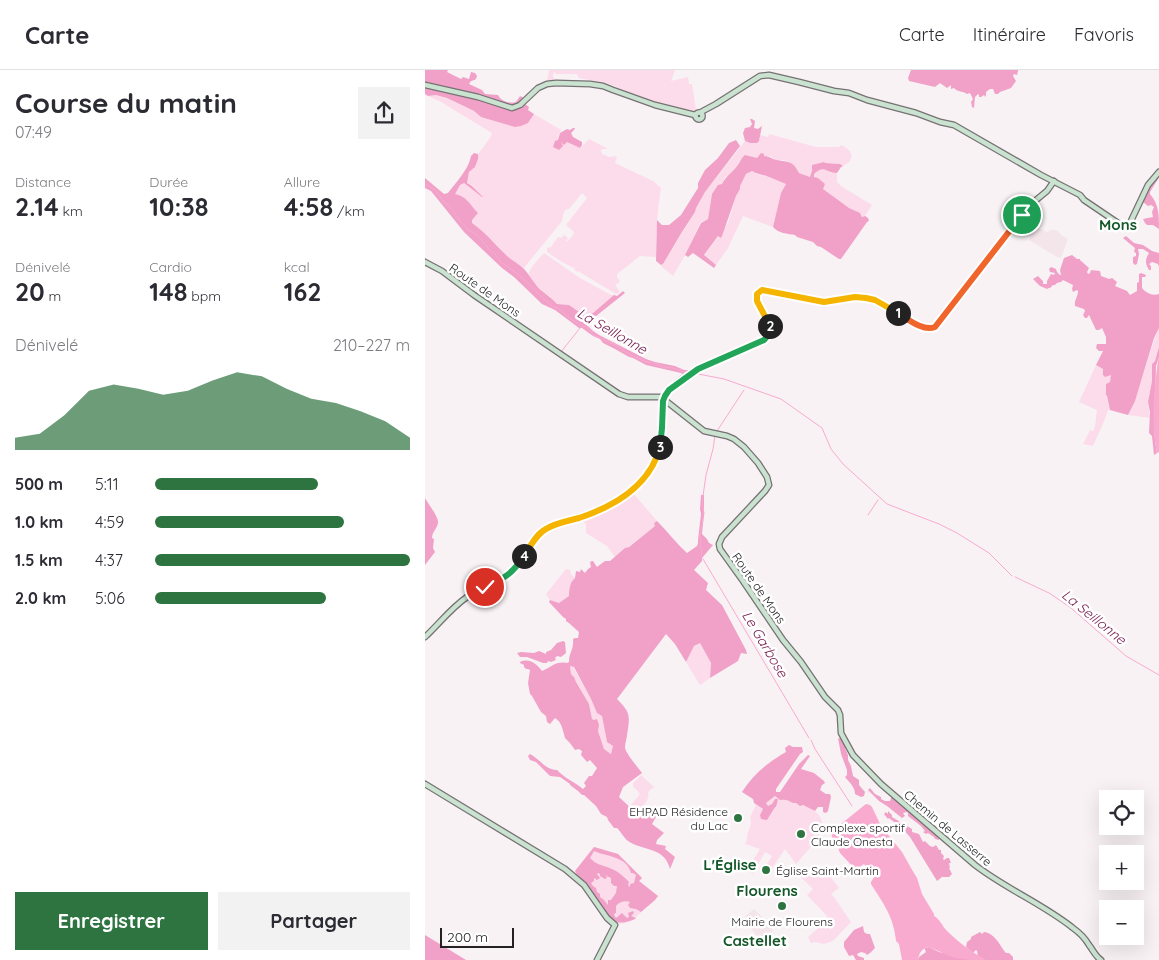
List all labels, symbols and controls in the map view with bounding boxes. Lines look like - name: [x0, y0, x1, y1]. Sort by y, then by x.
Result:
- text: Carte: [25, 20, 89, 50]
- text: Carte: [899, 23, 945, 46]
- text: Itinéraire: [973, 23, 1046, 46]
- text: Favoris: [1074, 23, 1134, 46]
- text: Course du matin: [15, 85, 237, 120]
- button: share: [358, 87, 410, 139]
- text: 07:49: [15, 122, 52, 142]
- text: Distance: [15, 173, 71, 191]
- text: Durée: [149, 173, 188, 191]
- text: Allure: [284, 173, 320, 191]
- text: 2.14: [15, 191, 59, 222]
- text: 10:38: [149, 191, 208, 222]
- text: 4:58: [284, 191, 333, 222]
- pin: [1001, 194, 1043, 236]
- icon: arrive: [1008, 201, 1036, 229]
- text: km: [59, 202, 83, 220]
- text: /km: [333, 202, 365, 220]
- district label: Mons: [1099, 215, 1137, 234]
- text: Dénivelé: [15, 258, 70, 276]
- text: Cardio: [149, 258, 192, 276]
- text: kcal: [284, 258, 310, 276]
- street label: Route de Mons: [447, 260, 524, 320]
- text: 20: [15, 276, 45, 307]
- text: 148: [149, 276, 187, 307]
- text: 162: [284, 276, 321, 307]
- text: m: [45, 287, 61, 305]
- text: bpm: [187, 287, 221, 305]
- pin: 1: [885, 300, 911, 326]
- water label: La Seillonne: [574, 304, 651, 359]
- text: 1: [896, 304, 901, 322]
- pin: 2: [757, 314, 783, 338]
- text: 2: [767, 317, 774, 335]
- text: Dénivelé: [15, 335, 78, 355]
- text: 210–227 m: [333, 335, 410, 355]
- pin: 3: [647, 434, 673, 460]
- text: 3: [657, 438, 664, 456]
- text: 500 m: [15, 474, 63, 494]
- text: 5:11: [95, 474, 119, 494]
- text: 1.0 km: [15, 512, 63, 532]
- text: 4:59: [95, 512, 124, 532]
- pin: 4: [511, 544, 537, 568]
- text: 4: [520, 547, 529, 565]
- text: 1.5 km: [15, 550, 63, 570]
- text: 4:37: [95, 550, 123, 570]
- street label: Route de Mons: [729, 550, 789, 627]
- pin: [464, 566, 506, 608]
- icon: check: [471, 573, 499, 601]
- water label: La Seillonne: [1058, 586, 1131, 649]
- text: 2.0 km: [15, 588, 66, 608]
- text: 5:06: [95, 588, 125, 608]
- water label: Le Garbose: [738, 607, 792, 681]
- street label: Chemin de Lasserre: [901, 787, 995, 869]
- map controls: [1099, 790, 1144, 945]
- button: locate: [1099, 790, 1144, 835]
- place label: EHPAD Résidence du Lac: [629, 804, 728, 833]
- marker: EHPAD Résidence du Lac: [732, 812, 744, 824]
- place label: Complexe sportif Claude Onesta: [811, 820, 906, 849]
- marker: Complexe sportif Claude Onesta: [795, 828, 807, 840]
- button: +: [1099, 845, 1144, 890]
- district label: L'Église: [703, 855, 757, 874]
- place label: Église Saint-Martin: [776, 863, 879, 878]
- marker: Église Saint-Martin: [760, 864, 772, 876]
- district label: Flourens: [736, 881, 798, 900]
- button: Enregistrer: [15, 892, 208, 950]
- button: Partager: [218, 892, 410, 950]
- marker: Mairie de Flourens: [776, 900, 788, 912]
- button: −: [1099, 900, 1144, 945]
- place label: Mairie de Flourens: [731, 914, 833, 929]
- scale bar: [440, 925, 514, 948]
- text: 200 m: [447, 928, 488, 946]
- district label: Castellet: [723, 931, 787, 950]

